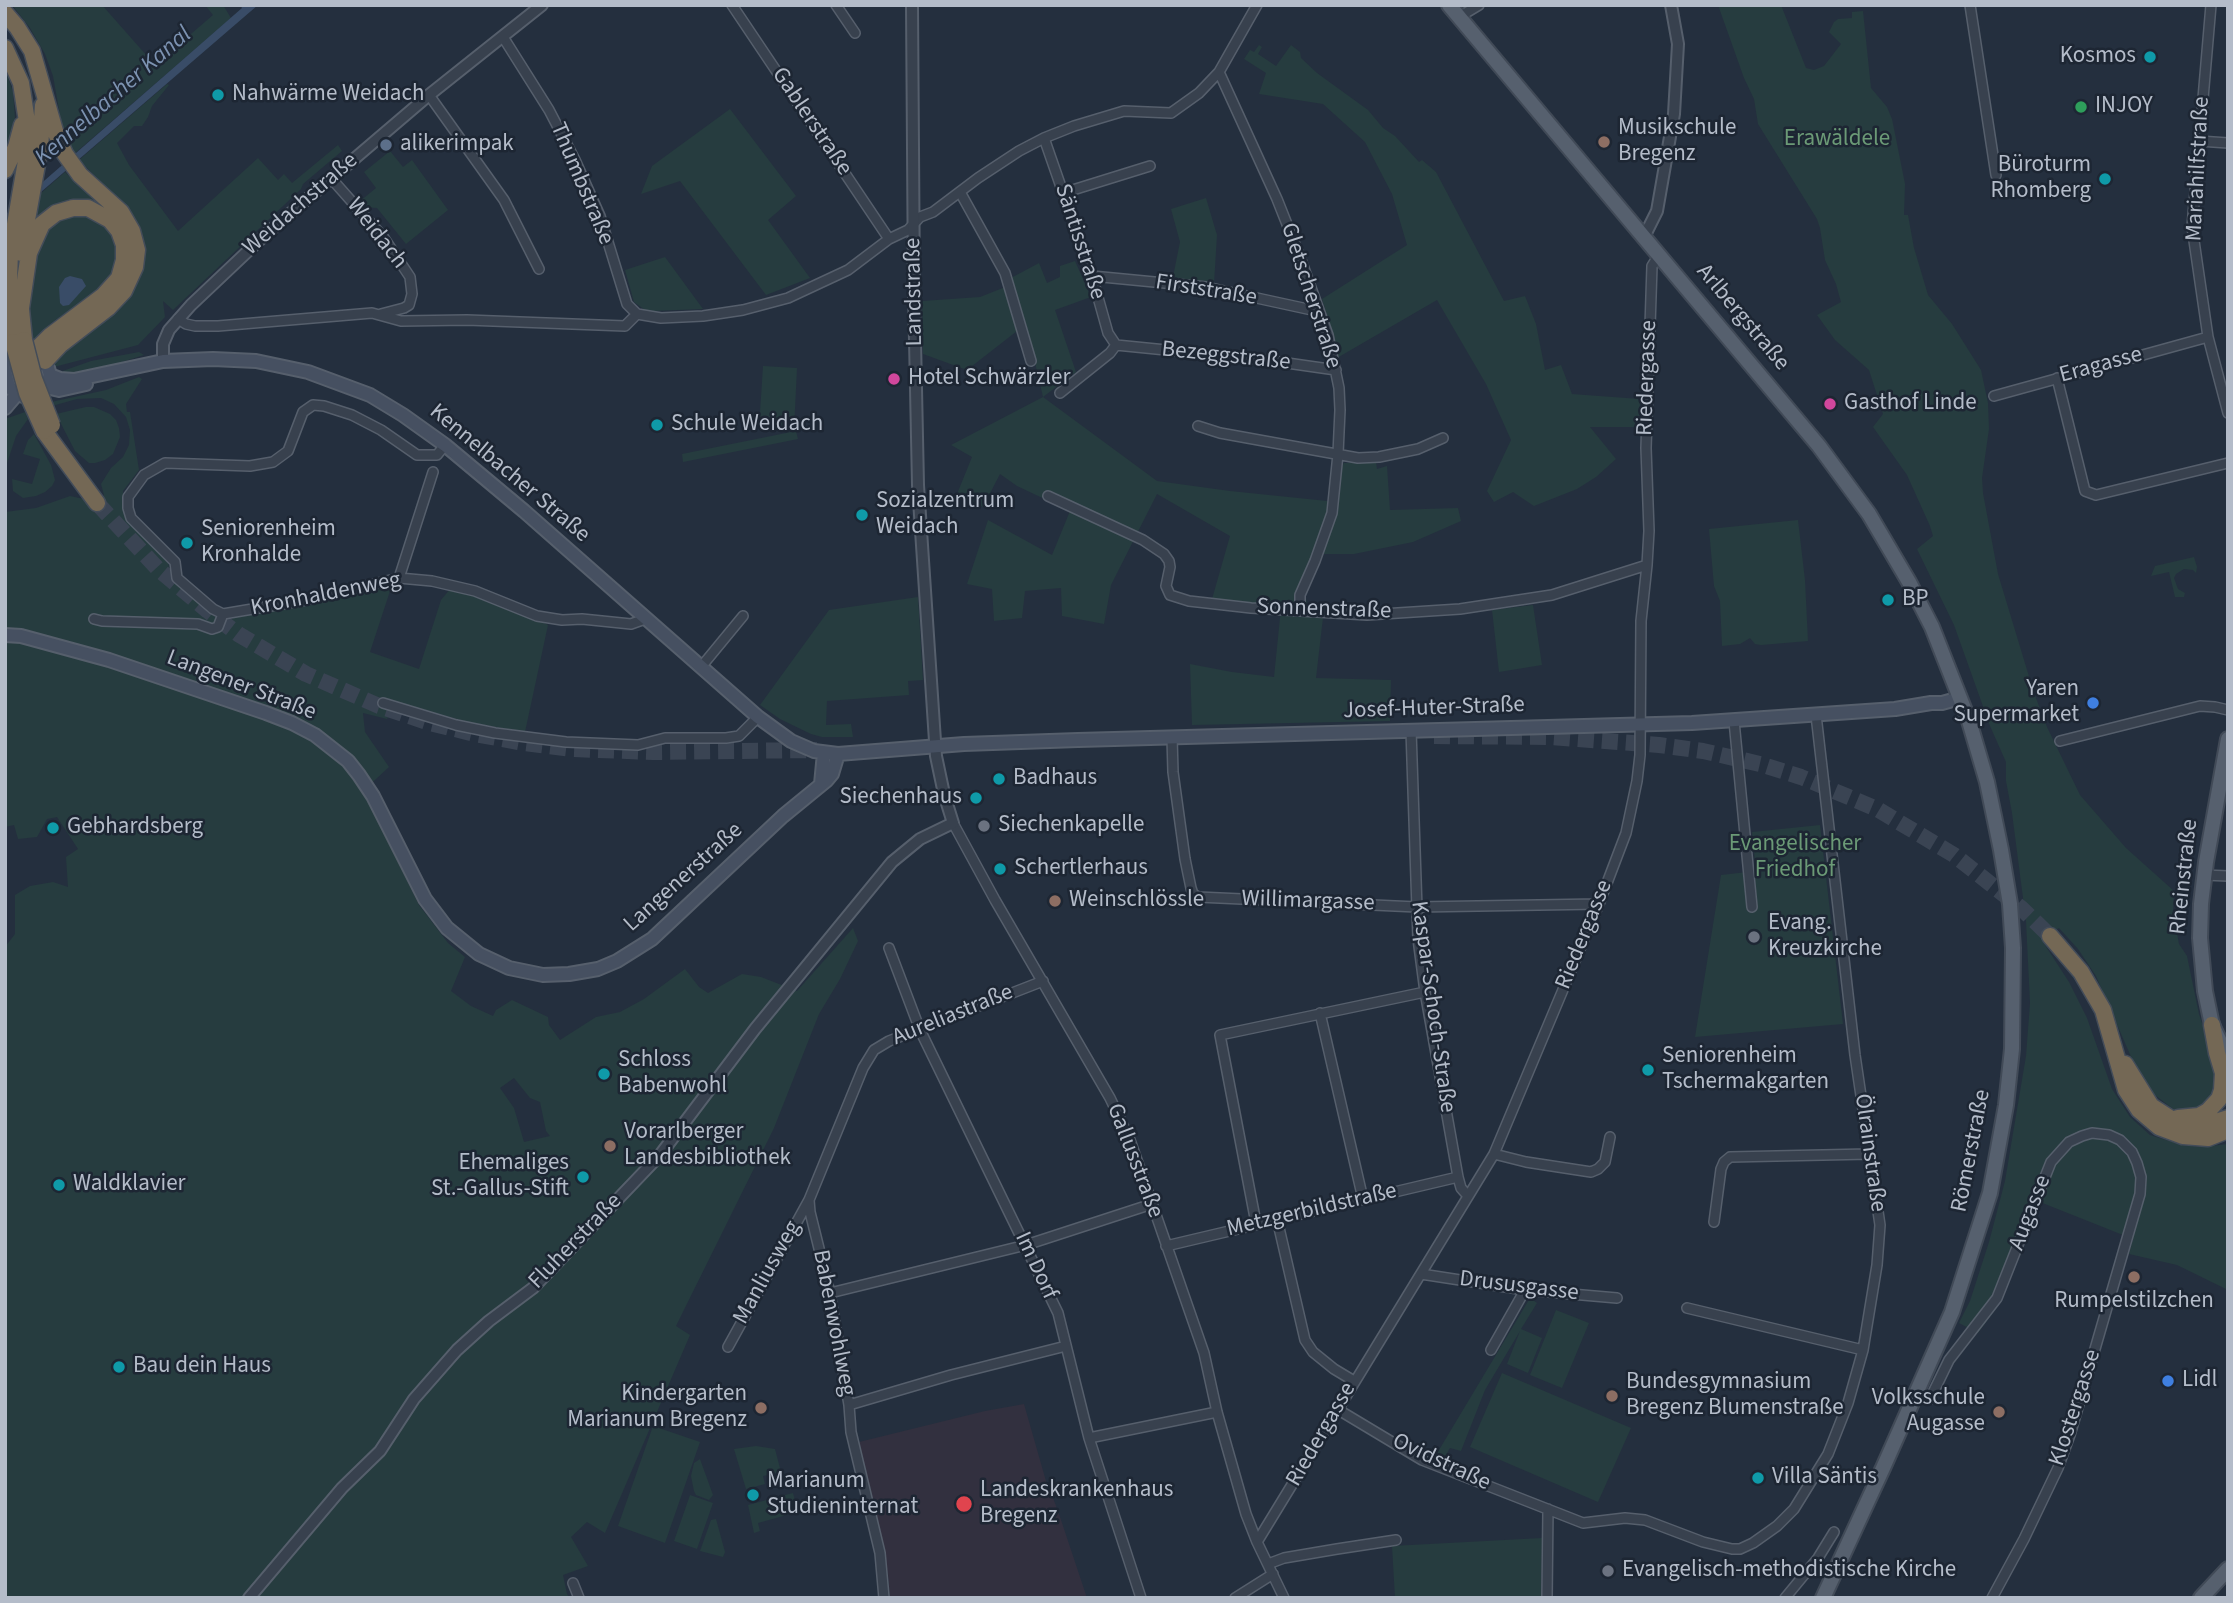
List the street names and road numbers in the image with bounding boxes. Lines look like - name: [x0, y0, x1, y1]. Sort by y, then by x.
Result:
- street label: Gablerstraße: [765, 63, 857, 181]
- street label: Mariahilfstraße: [2181, 96, 2217, 242]
- street label: Thumbstraße: [543, 119, 619, 249]
- street label: Weidachstraße: [238, 148, 364, 262]
- street label: Säntisstraße: [1047, 181, 1111, 303]
- street label: Weidach: [340, 193, 412, 275]
- street label: Gletscherstraße: [1273, 220, 1347, 372]
- street label: Landstraße: [900, 237, 930, 347]
- street label: Arlbergstraße: [1690, 259, 1794, 377]
- street label: Firststraße: [1153, 269, 1259, 313]
- street label: Riedergasse: [1632, 320, 1664, 436]
- street label: Bezeggstraße: [1160, 337, 1292, 377]
- street label: Eragasse: [2057, 342, 2145, 390]
- street label: Kennelbacher Straße: [423, 399, 595, 549]
- street label: Kronhaldenweg: [249, 567, 403, 623]
- street label: Sonnenstraße: [1256, 594, 1392, 626]
- street label: Langener Straße: [162, 645, 320, 727]
- street label: Josef-Huter-Straße: [1343, 692, 1525, 726]
- street label: Langenerstraße: [619, 817, 749, 939]
- street label: Rheinstraße: [2165, 818, 2205, 936]
- street label: Riedergasse: [1551, 876, 1619, 994]
- street label: Willimargasse: [1241, 886, 1375, 918]
- street label: Kaspar-Schoch-Straße: [1403, 899, 1461, 1115]
- street label: Aureliastraße: [889, 979, 1017, 1053]
- street label: Römerstraße: [1947, 1087, 1997, 1215]
- street label: Ölrainstraße: [1847, 1092, 1891, 1214]
- street label: Gallusstraße: [1100, 1100, 1168, 1222]
- street label: Augasse: [2004, 1171, 2058, 1255]
- street label: Metzgerbildstraße: [1224, 1178, 1400, 1244]
- street label: Fluherstraße: [524, 1188, 628, 1296]
- street label: Manliusweg: [728, 1217, 808, 1329]
- street label: Im Dorf: [1007, 1228, 1063, 1304]
- street label: Babenwohlweg: [805, 1248, 861, 1398]
- street label: Drususgasse: [1458, 1266, 1580, 1308]
- street label: Klostergasse: [2044, 1346, 2108, 1470]
- street label: Riedergasse: [1281, 1378, 1363, 1492]
- street label: Ovidstraße: [1388, 1428, 1494, 1498]

